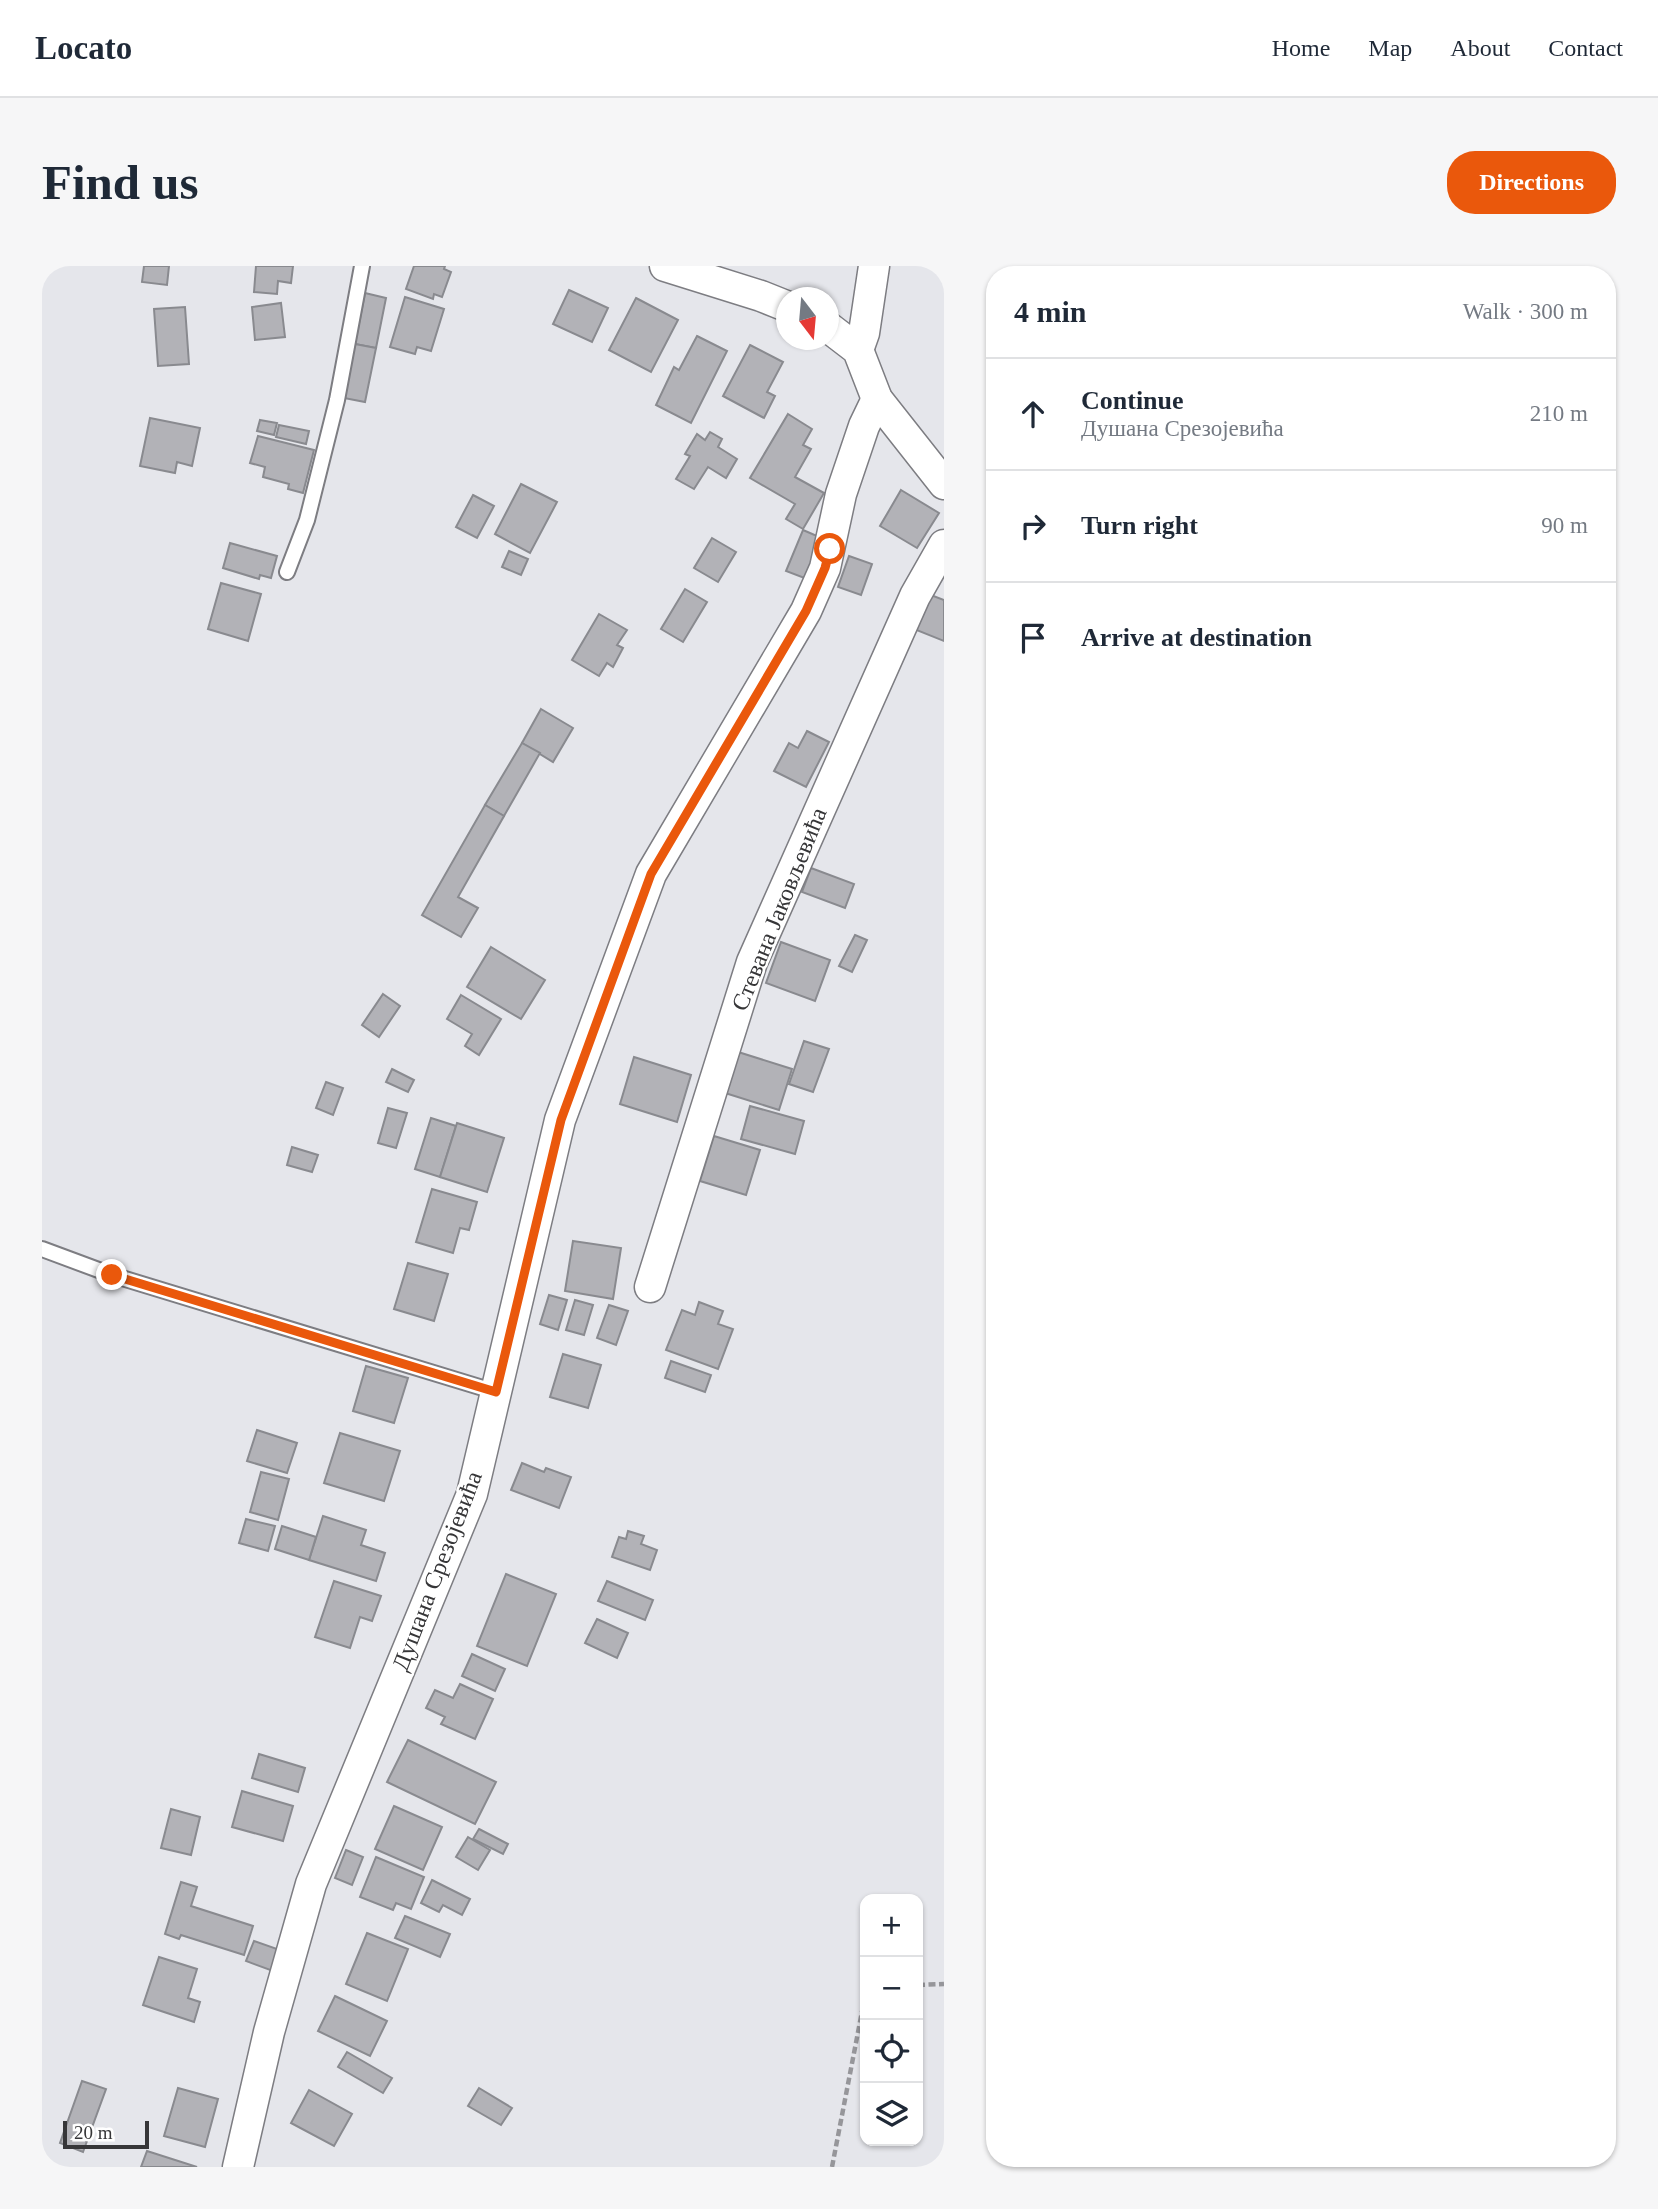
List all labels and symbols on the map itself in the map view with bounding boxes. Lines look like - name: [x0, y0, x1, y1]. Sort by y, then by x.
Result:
- north arrow: [776, 287, 839, 350]
- route start: [814, 533, 845, 564]
- street label: Стевана Јаковљевића: [726, 803, 832, 1014]
- route end: [96, 1259, 127, 1290]
- street label: Душана Срезојевића: [387, 1467, 487, 1674]
- scale bar: [63, 2118, 149, 2150]

